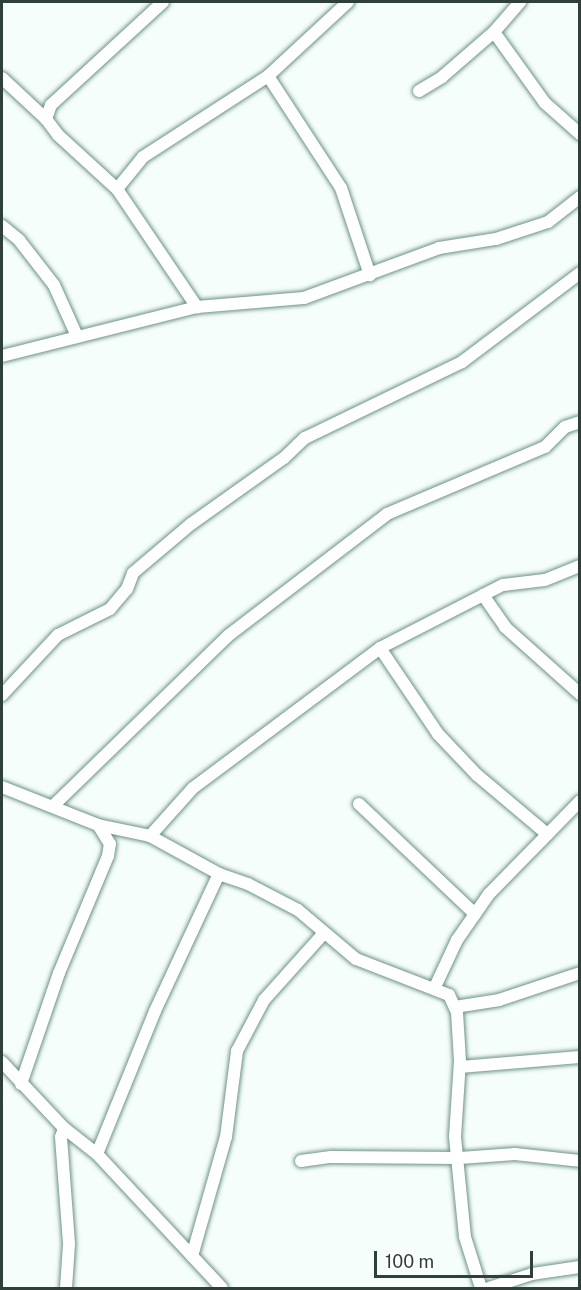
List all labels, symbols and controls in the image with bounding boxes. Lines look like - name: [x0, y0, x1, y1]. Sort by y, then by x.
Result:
- scale bar: [377, 1239, 536, 1277]
- text: 100 m: [385, 1251, 434, 1272]

